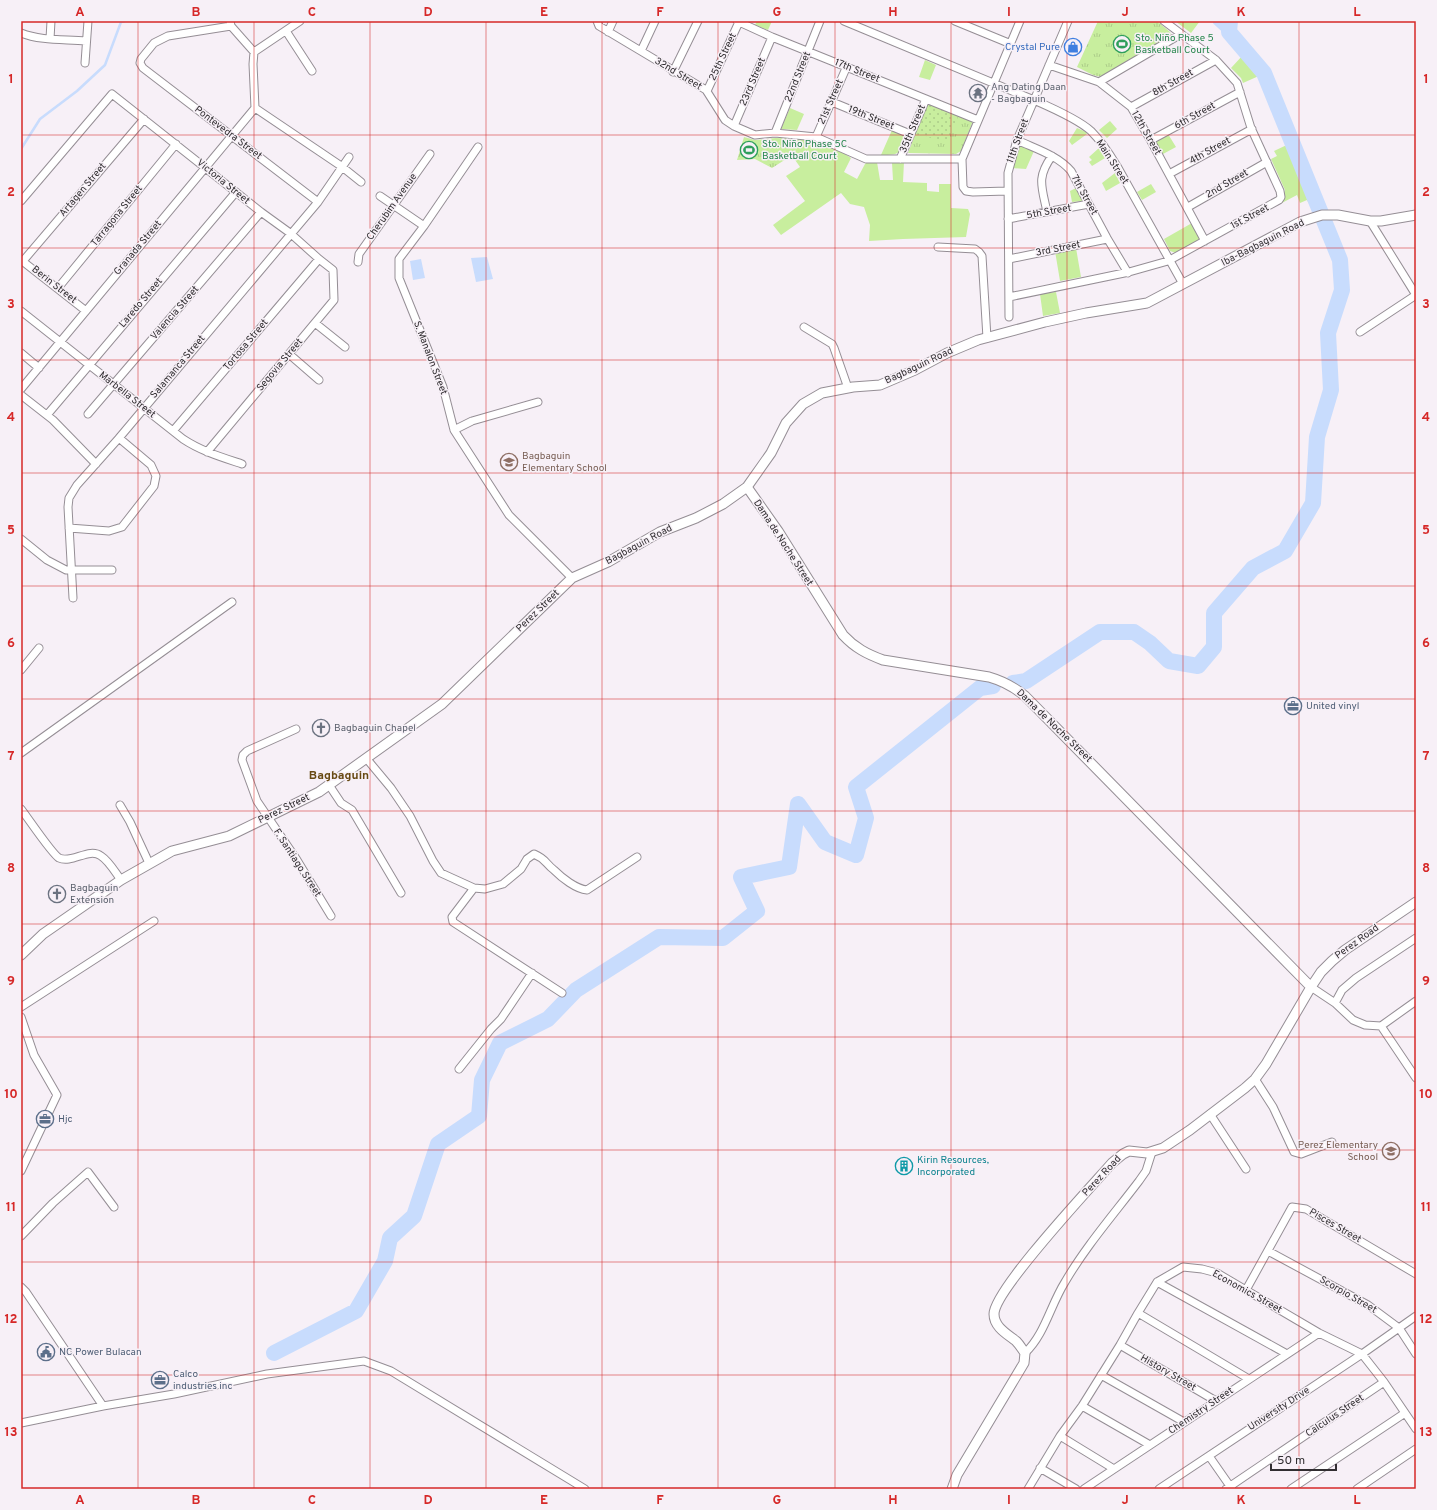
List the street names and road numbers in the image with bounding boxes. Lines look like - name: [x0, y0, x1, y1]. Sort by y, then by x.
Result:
- street label: 25th Street: [706, 31, 740, 83]
- street label: 22nd Street: [782, 50, 814, 104]
- street label: 32nd Street: [652, 55, 704, 93]
- street label: 23rd Street: [737, 56, 769, 108]
- street label: 17th Street: [832, 56, 882, 86]
- street label: 8th Street: [1150, 66, 1196, 100]
- street label: 21st Street: [815, 77, 847, 127]
- street label: 6th Street: [1172, 99, 1218, 133]
- street label: Pontevedra Street: [192, 103, 265, 163]
- street label: 19th Street: [846, 103, 896, 133]
- street label: 35th Street: [897, 103, 929, 155]
- street label: 12th Street: [1128, 109, 1164, 158]
- street label: 11th Street: [1004, 117, 1032, 165]
- street label: 4th Street: [1187, 134, 1233, 168]
- street label: Main Street: [1093, 137, 1131, 187]
- street label: Victoria Street: [194, 157, 252, 208]
- street label: Artagen Street: [57, 160, 109, 220]
- street label: 2nd Street: [1203, 166, 1251, 201]
- street label: Cherubim Avenue: [364, 171, 420, 243]
- street label: 7th Street: [1068, 173, 1100, 218]
- street label: Tarragona Street: [88, 182, 146, 249]
- street label: 1st Street: [1229, 201, 1272, 233]
- street label: 5th Street: [1026, 202, 1073, 222]
- street label: Iba-Bagbaguin Road: [1219, 216, 1307, 270]
- street label: Granada Street: [111, 218, 165, 278]
- street label: 3rd Street: [1035, 238, 1082, 260]
- street label: Berin Street: [29, 263, 79, 307]
- street label: Laredo Street: [116, 275, 166, 331]
- street label: Valencia Street: [148, 283, 202, 343]
- street label: Tortosa Street: [221, 316, 271, 373]
- street label: S. Manalon Street: [410, 319, 450, 397]
- street label: Salamanca Street: [148, 332, 209, 401]
- street label: Segovia Street: [254, 336, 306, 394]
- street label: Bagbaguin Road: [883, 345, 955, 387]
- street label: Marbella Street: [96, 369, 158, 421]
- street label: Dama de Noche Street: [750, 497, 816, 589]
- street label: Bagbaguin Road: [603, 522, 675, 568]
- street label: Perez Street: [513, 587, 563, 635]
- street label: Dama de Noche Street: [1013, 686, 1095, 766]
- street label: Perez Street: [256, 791, 312, 827]
- street label: F. Santiago Street: [270, 826, 324, 900]
- street label: Perez Road: [1332, 922, 1382, 962]
- street label: Perez Road: [1080, 1153, 1124, 1199]
- street label: Pisces Street: [1306, 1206, 1364, 1246]
- street label: Economics Street: [1210, 1267, 1284, 1317]
- street label: Scorpio Street: [1317, 1273, 1379, 1317]
- street label: History Street: [1138, 1352, 1198, 1394]
- street label: Chemistry Street: [1166, 1384, 1236, 1438]
- street label: University Drive: [1245, 1384, 1313, 1434]
- street label: Calculus Street: [1303, 1392, 1367, 1440]

